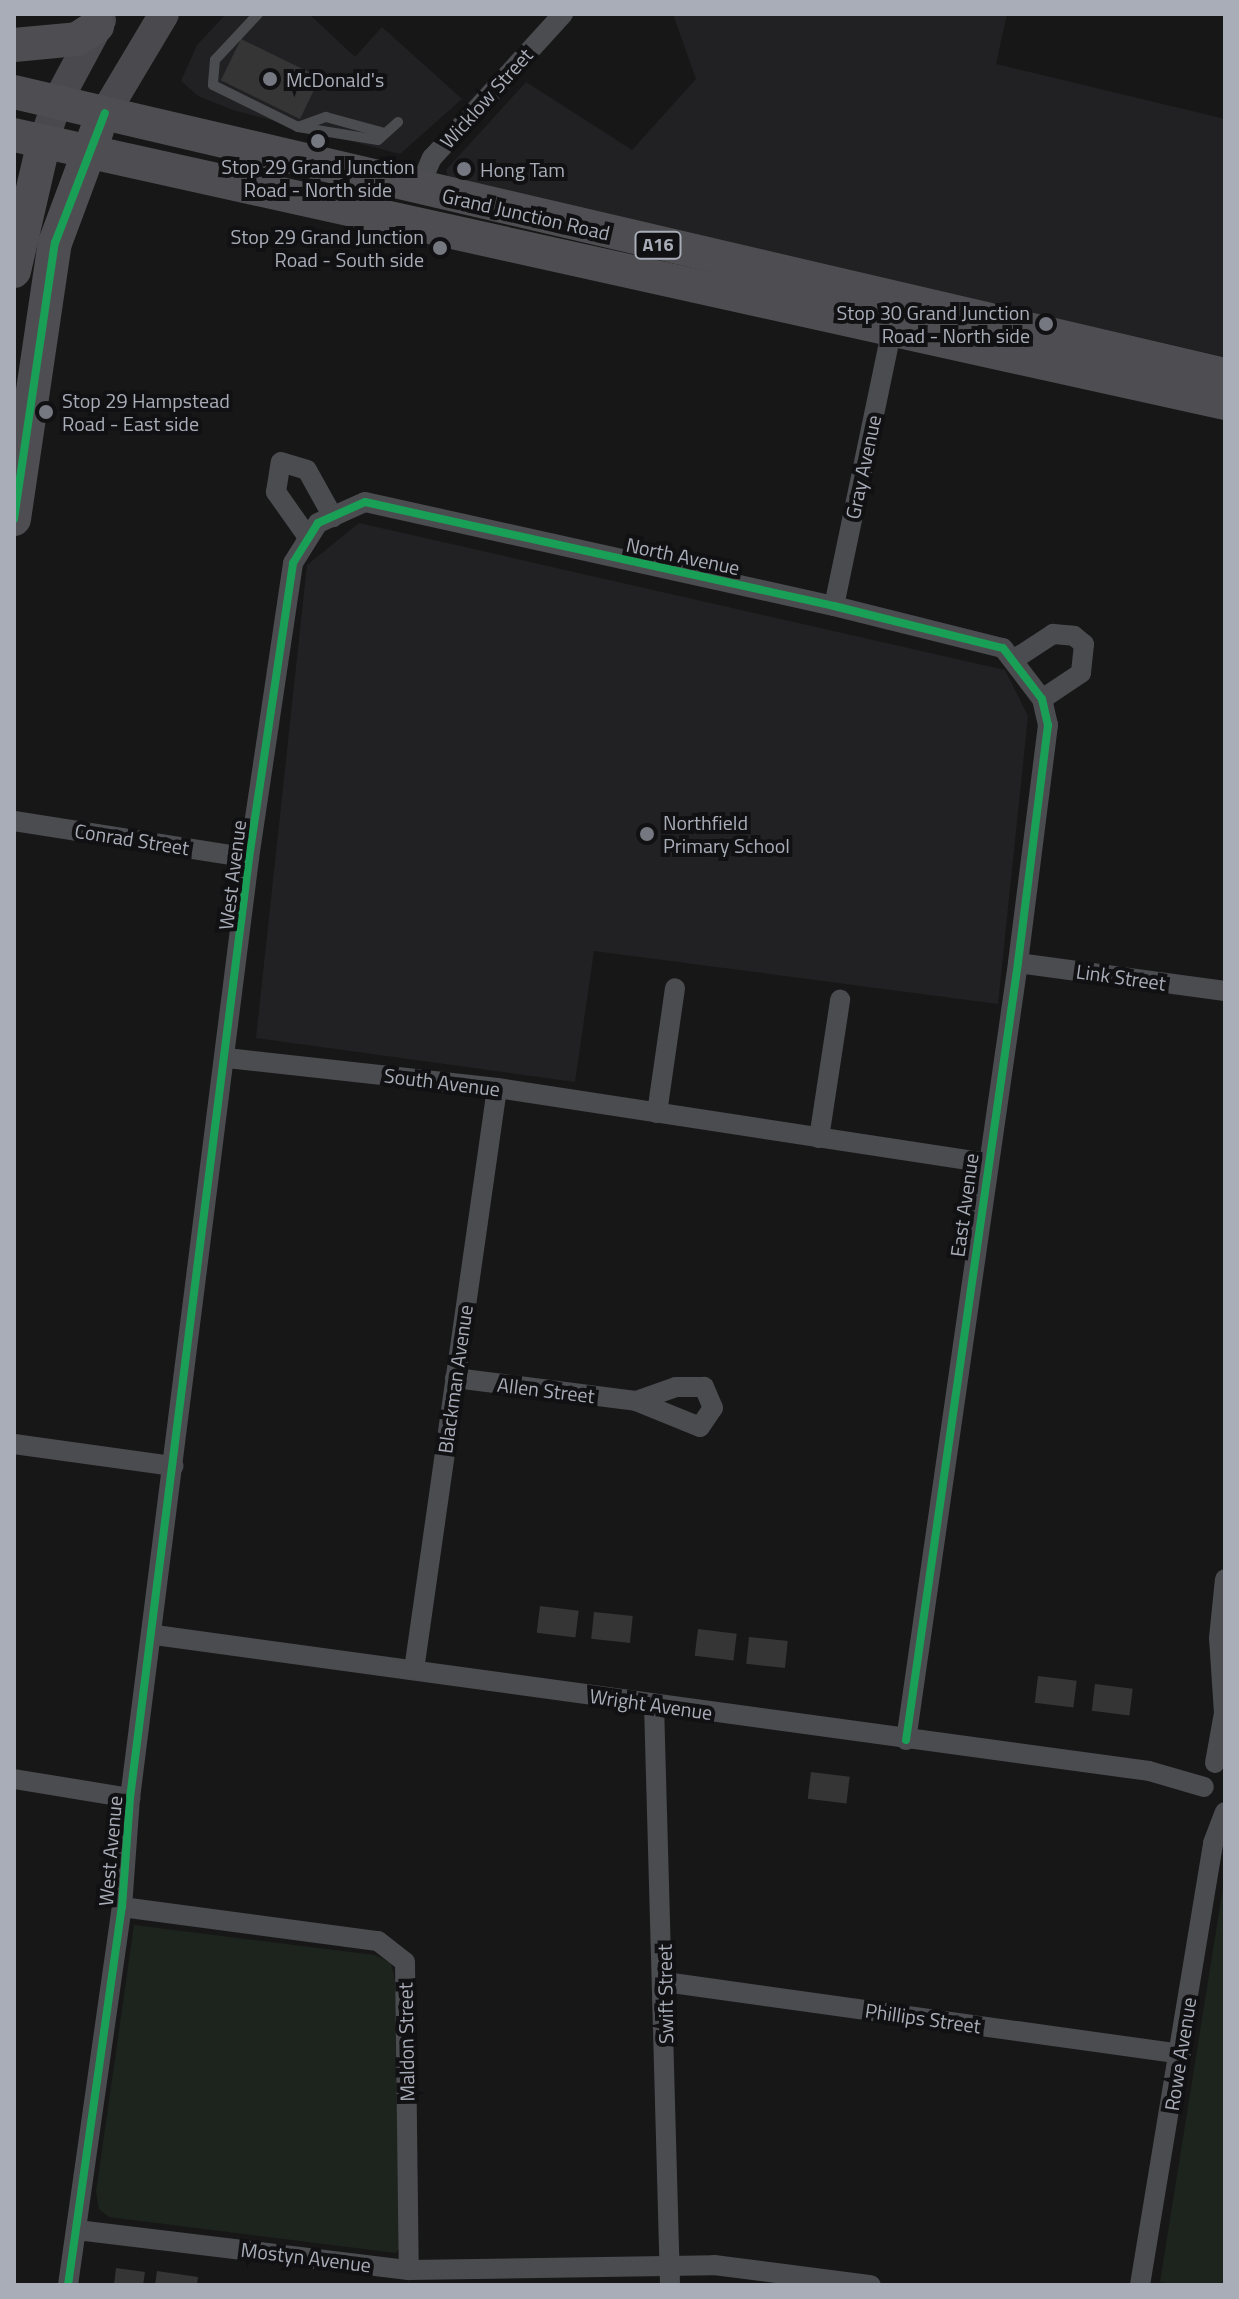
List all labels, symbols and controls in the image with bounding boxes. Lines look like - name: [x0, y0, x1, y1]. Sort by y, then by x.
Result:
- street label: Wicklow Street: [435, 43, 537, 153]
- place label: McDonald's: [286, 67, 384, 91]
- marker: McDonald's: [261, 70, 279, 88]
- marker: Stop 29 Grand Junction Road - North side: [309, 132, 327, 150]
- place label: Stop 29 Grand Junction Road - North side: [221, 154, 415, 201]
- place label: Hong Tam: [480, 157, 565, 181]
- marker: Hong Tam: [455, 160, 473, 178]
- street label: Grand Junction Road: [440, 183, 612, 245]
- place label: Stop 29 Grand Junction Road - South side: [230, 224, 424, 271]
- road number: A16: [634, 231, 682, 259]
- marker: Stop 29 Grand Junction Road - South side: [431, 239, 449, 257]
- place label: Stop 30 Grand Junction Road - North side: [836, 300, 1030, 347]
- marker: Stop 30 Grand Junction Road - North side: [1037, 315, 1055, 333]
- place label: Stop 29 Hampstead Road - East side: [62, 388, 230, 435]
- marker: Stop 29 Hampstead Road - East side: [37, 403, 55, 421]
- street label: Gray Avenue: [840, 413, 886, 521]
- street label: North Avenue: [624, 532, 742, 580]
- place label: Northfield Primary School: [663, 810, 790, 857]
- street label: Conrad Street: [73, 818, 191, 860]
- street label: West Avenue: [213, 819, 251, 931]
- marker: Northfield Primary School: [638, 825, 656, 843]
- street label: Link Street: [1075, 959, 1167, 995]
- street label: South Avenue: [383, 1063, 501, 1101]
- street label: East Avenue: [945, 1152, 983, 1258]
- street label: Blackman Avenue: [433, 1303, 477, 1455]
- street label: Allen Street: [496, 1372, 596, 1408]
- street label: Wright Avenue: [588, 1684, 714, 1724]
- street label: West Avenue: [93, 1795, 127, 1907]
- street label: Swift Street: [652, 1944, 678, 2044]
- street label: Maldon Street: [393, 1982, 419, 2102]
- street label: Rowe Avenue: [1159, 1995, 1201, 2113]
- street label: Phillips Street: [864, 1998, 982, 2038]
- street label: Mostyn Avenue: [240, 2237, 372, 2277]

